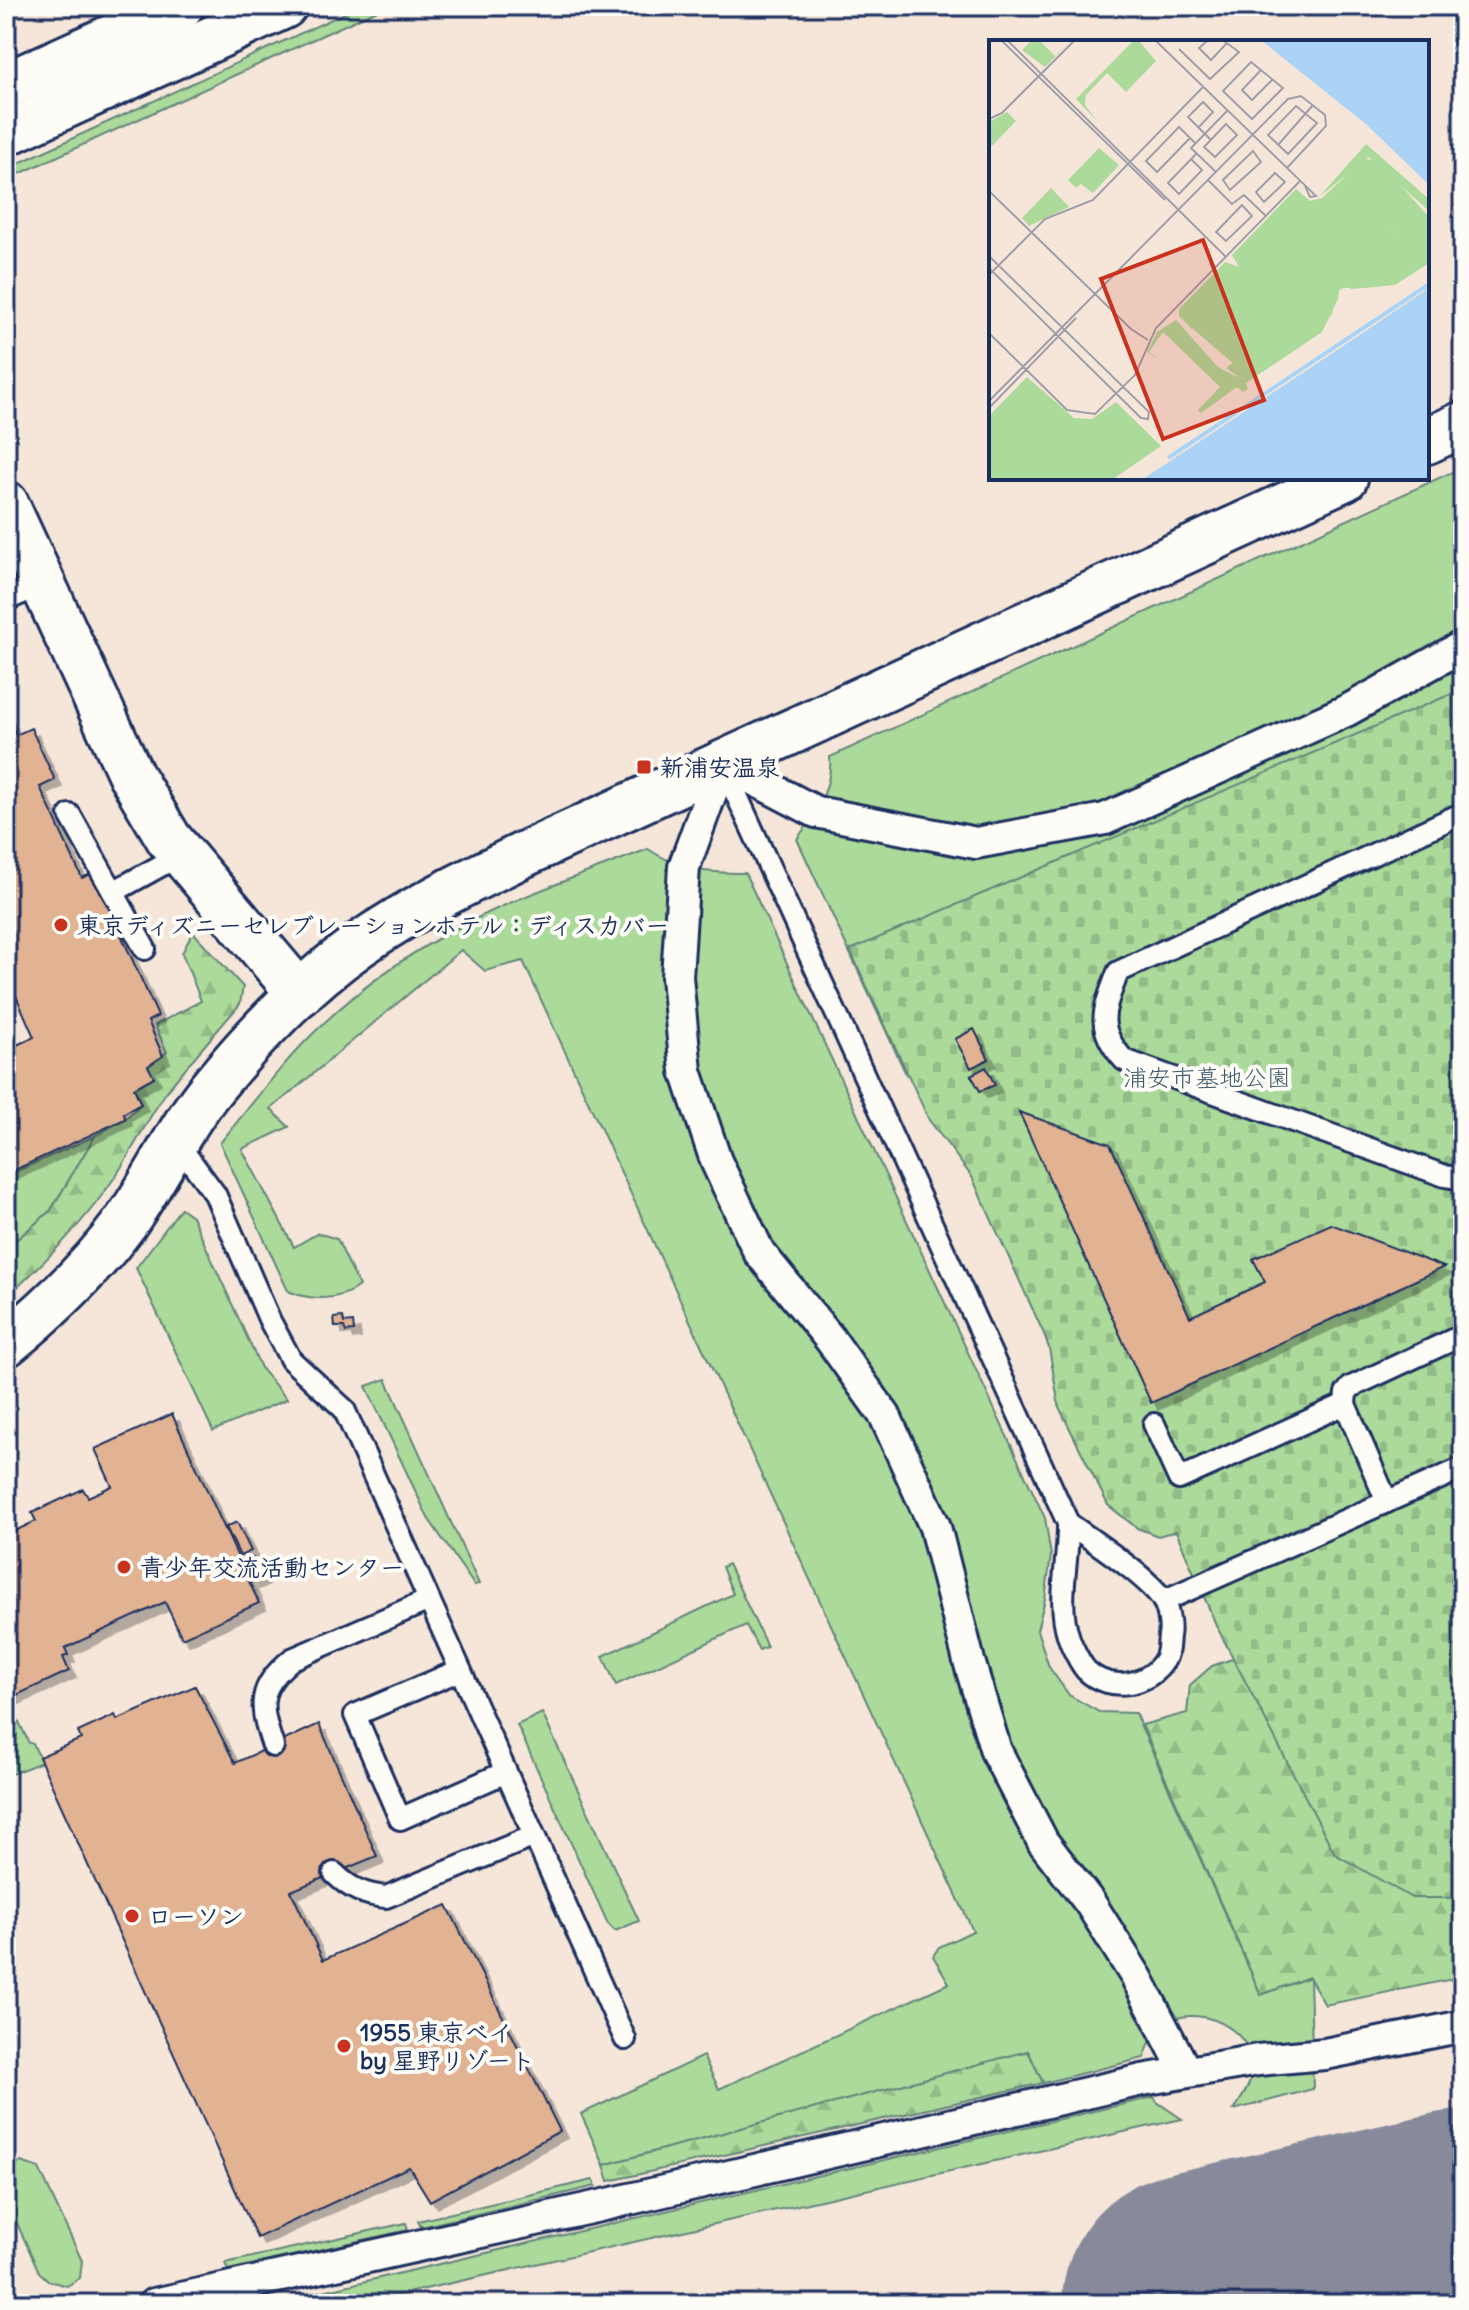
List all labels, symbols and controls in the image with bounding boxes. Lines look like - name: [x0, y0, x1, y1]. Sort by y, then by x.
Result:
- inset map: [989, 40, 1429, 480]
- place label: 新浦安温泉: [660, 752, 780, 782]
- marker: 新浦安温泉: [635, 758, 653, 776]
- place label: 東京ディズニーセレブレーションホテル：ディスカバー: [77, 910, 669, 940]
- marker: 東京ディズニーセレブレーションホテル：ディスカバー: [52, 916, 70, 934]
- park label: 浦安市墓地公園: [1123, 1062, 1291, 1092]
- place label: 青少年交流活動センター: [140, 1552, 404, 1582]
- marker: 青少年交流活動センター: [115, 1558, 133, 1576]
- place label: ローソン: [148, 1901, 244, 1931]
- marker: ローソン: [123, 1907, 141, 1925]
- place label: 1955 東京ベイ by 星野リゾート: [360, 2017, 535, 2075]
- marker: 1955 東京ベイ by 星野リゾート: [335, 2037, 353, 2055]

